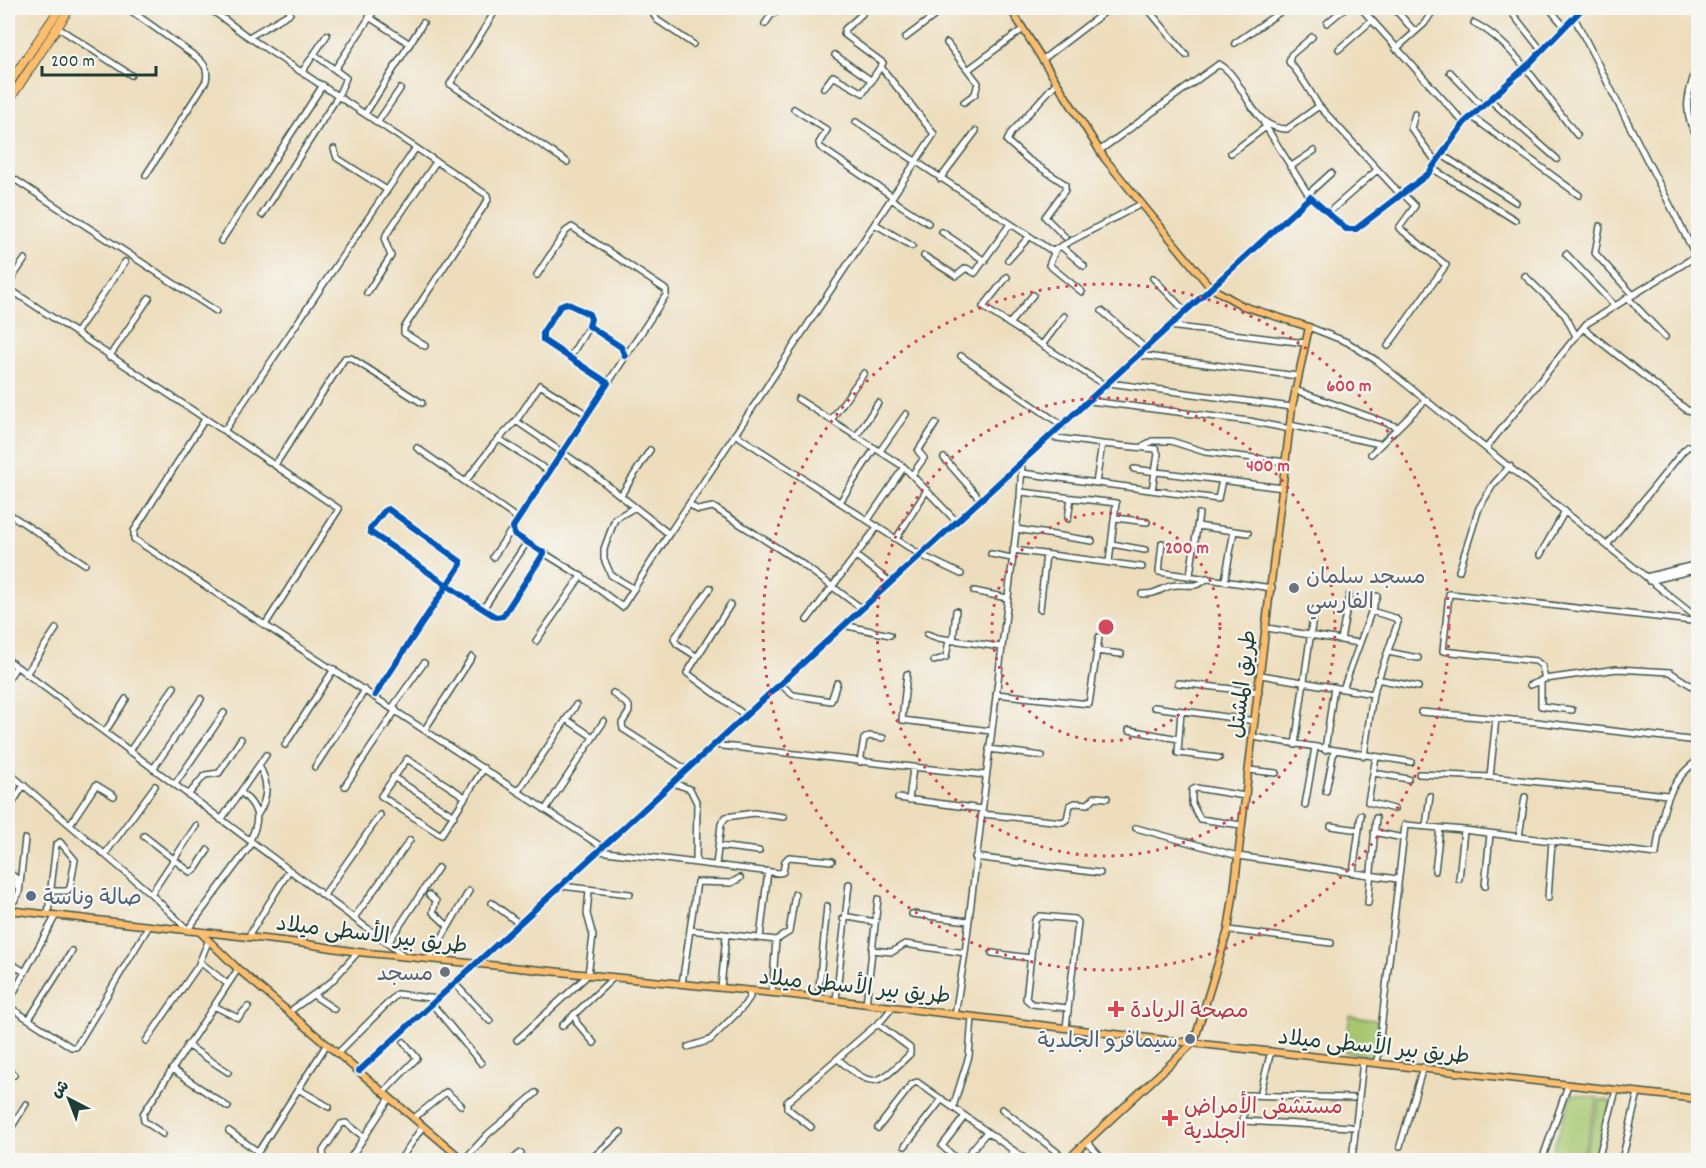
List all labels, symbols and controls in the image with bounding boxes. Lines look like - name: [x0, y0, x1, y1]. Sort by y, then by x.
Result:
- scale bar: [42, 39, 156, 77]
- text: 200 m: [51, 50, 95, 75]
- text: 600 m: [1327, 375, 1371, 400]
- text: 400 m: [1246, 455, 1290, 480]
- text: 200 m: [1165, 537, 1209, 562]
- place label: مسجد سلمان الفارسي: [1306, 563, 1426, 620]
- marker: مسجد سلمان الفارسي: [1287, 581, 1301, 595]
- centre of rings: [1096, 617, 1116, 637]
- street label: طريق المشتل: [1222, 628, 1266, 740]
- place label: صالة وناسة: [43, 884, 142, 915]
- marker: صالة وناسة: [24, 889, 38, 903]
- street label: طريق بير الأسطى ميلاد: [274, 906, 469, 964]
- place label: مسجد: [377, 960, 433, 991]
- street label: طريق بير الأسطى ميلاد: [757, 960, 952, 1014]
- marker: مسجد: [438, 965, 452, 979]
- place label: مصحة الريادة: [1130, 997, 1249, 1028]
- marker: مصحة الريادة: [1107, 1000, 1125, 1018]
- street label: طريق بير الأسطى ميلاد: [1276, 1020, 1471, 1074]
- place label: سيمافرو الجلدية: [1037, 1027, 1178, 1058]
- marker: سيمافرو الجلدية: [1183, 1032, 1197, 1046]
- north arrow: [39, 1069, 99, 1129]
- text: ش: [46, 1075, 75, 1104]
- place label: مستشفى الأمراض الجلدية: [1184, 1090, 1343, 1149]
- marker: مستشفى الأمراض الجلدية: [1161, 1109, 1179, 1127]

